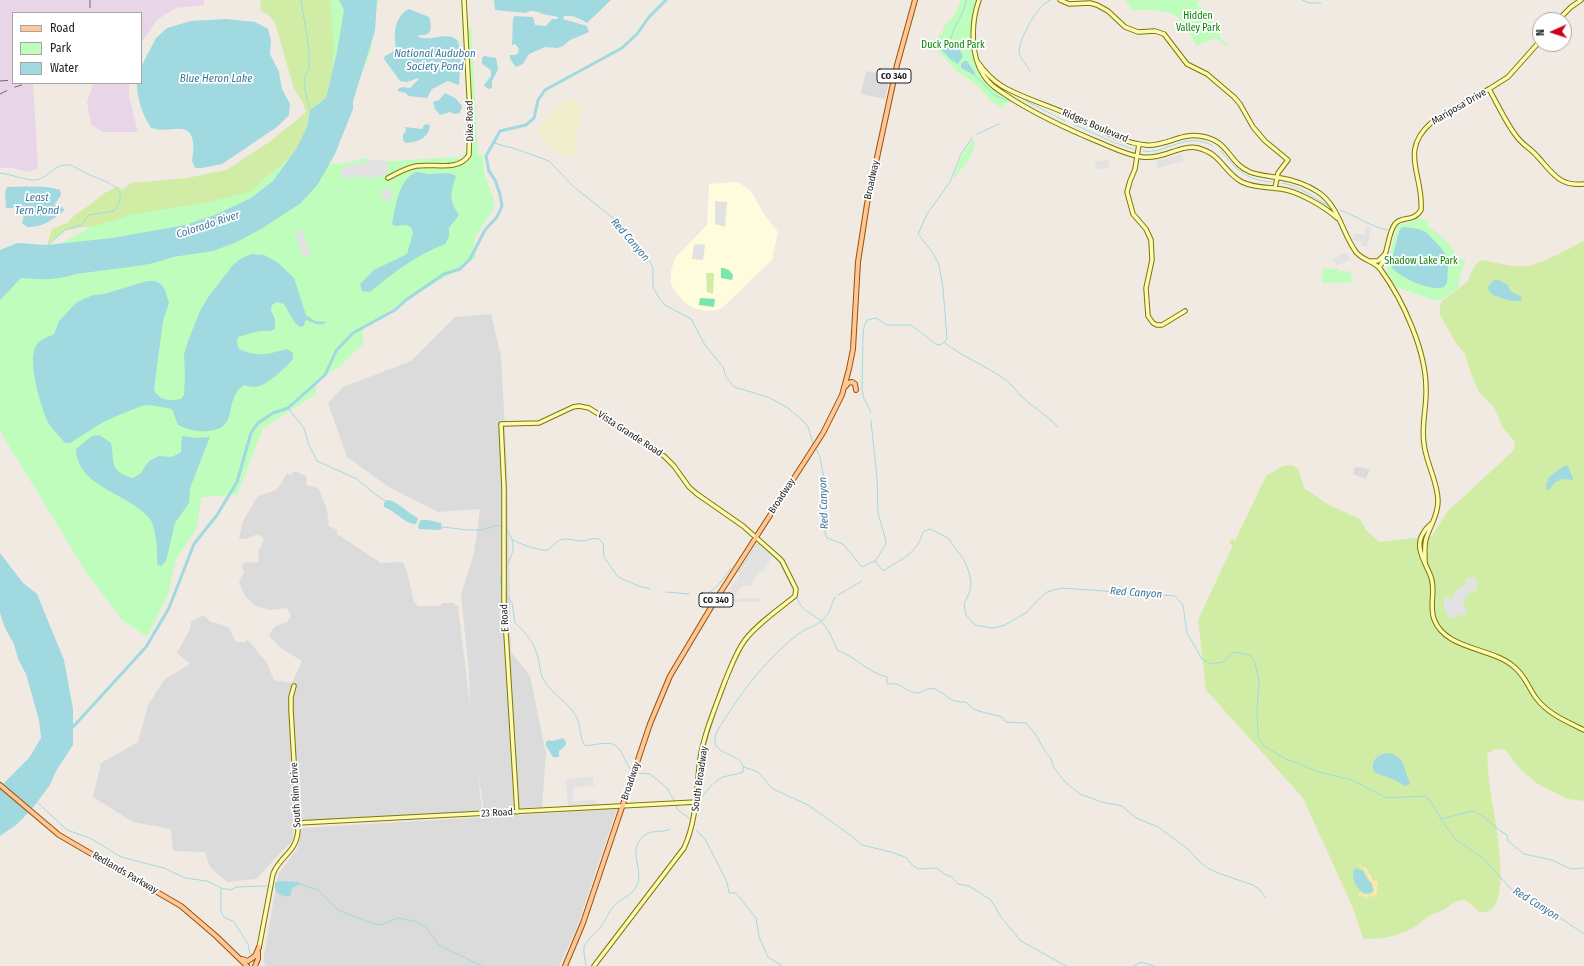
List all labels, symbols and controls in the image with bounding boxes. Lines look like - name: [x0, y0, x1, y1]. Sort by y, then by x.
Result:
- park label: Hidden Valley Park: [1176, 10, 1220, 34]
- legend: [12, 12, 142, 84]
- north arrow: [1532, 12, 1572, 52]
- text: Road: [50, 21, 75, 35]
- text: N: [1534, 29, 1547, 36]
- park label: Duck Pond Park: [921, 39, 985, 51]
- text: Park: [50, 41, 71, 55]
- water label: National Audubon Society Pond: [394, 47, 476, 73]
- text: Water: [50, 61, 78, 75]
- road number: CO 340: [877, 69, 911, 83]
- water label: Blue Heron Lake: [180, 72, 252, 86]
- street label: Mariposa Drive: [1429, 86, 1489, 128]
- street label: Dike Road: [464, 100, 476, 142]
- street label: Ridges Boulevard: [1060, 107, 1130, 145]
- street label: Broadway: [862, 159, 882, 201]
- water label: Least Tern Pond: [15, 191, 59, 217]
- water label: Colorado River: [175, 209, 241, 241]
- water label: Red Canyon: [608, 216, 652, 264]
- park label: Shadow Lake Park: [1384, 255, 1458, 267]
- street label: Vista Grande Road: [595, 409, 665, 459]
- street label: Broadway: [766, 476, 798, 516]
- water label: Red Canyon: [816, 477, 832, 529]
- water label: Red Canyon: [1109, 585, 1163, 601]
- road number: CO 340: [699, 593, 733, 607]
- street label: E Road: [498, 604, 512, 632]
- street label: South Broadway: [689, 745, 711, 813]
- street label: Broadway: [619, 760, 643, 802]
- street label: South Rim Drive: [288, 762, 304, 828]
- street label: 23 Road: [481, 806, 513, 820]
- street label: Redlands Parkway: [90, 849, 160, 897]
- water label: Red Canyon: [1510, 885, 1562, 923]

